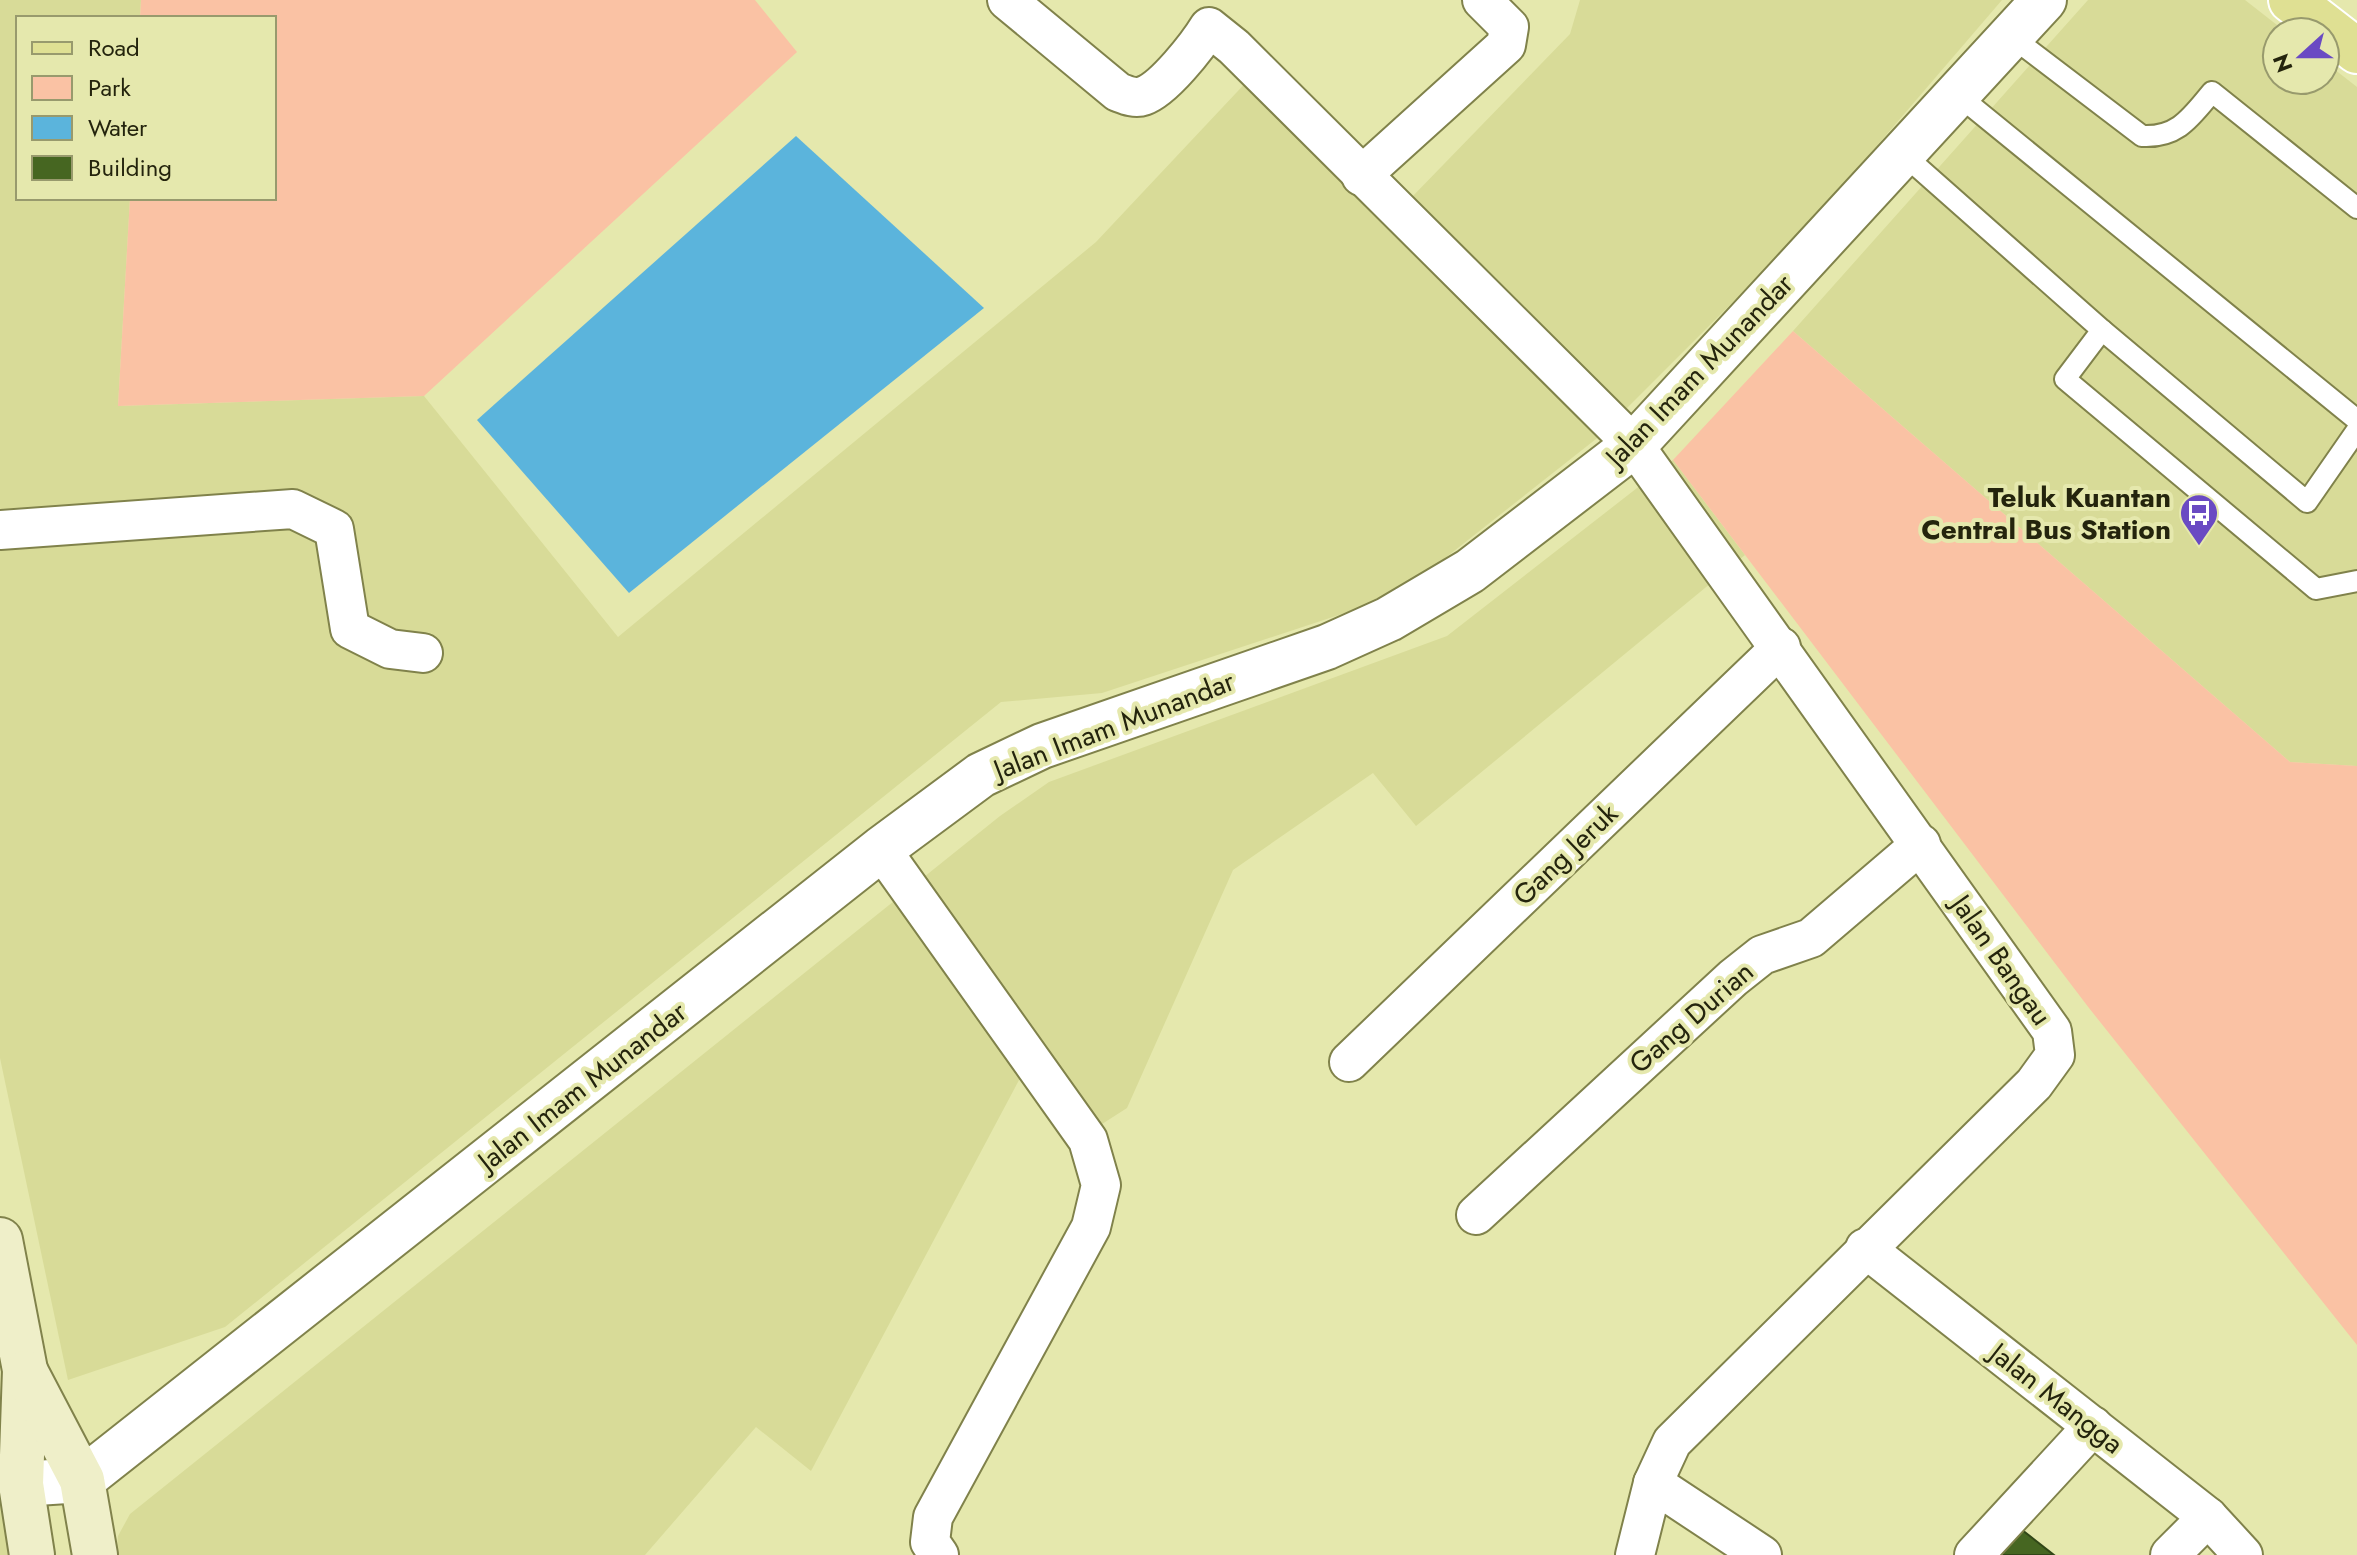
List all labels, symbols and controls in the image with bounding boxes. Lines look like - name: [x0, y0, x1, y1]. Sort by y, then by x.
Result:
- legend: [16, 16, 276, 200]
- north arrow: [2261, 16, 2341, 96]
- text: Road: [88, 30, 140, 65]
- text: N: [2264, 49, 2300, 77]
- text: Park: [88, 70, 131, 105]
- text: Water: [88, 110, 148, 145]
- text: Building: [88, 150, 172, 185]
- street label: Jalan Imam Munandar: [1593, 264, 1803, 479]
- place label: Teluk Kuantan Central Bus Station: [1921, 477, 2171, 550]
- bus stop icon: Teluk Kuantan Central Bus Station: [2178, 492, 2220, 547]
- street label: Jalan Imam Munandar: [984, 661, 1241, 792]
- street label: Gang Jeruk: [1504, 793, 1628, 915]
- street label: Jalan Bangau: [1939, 883, 2062, 1034]
- street label: Gang Durian: [1620, 952, 1763, 1083]
- street label: Jalan Imam Munandar: [466, 992, 696, 1183]
- street label: Jalan Mangga: [1978, 1331, 2132, 1464]

